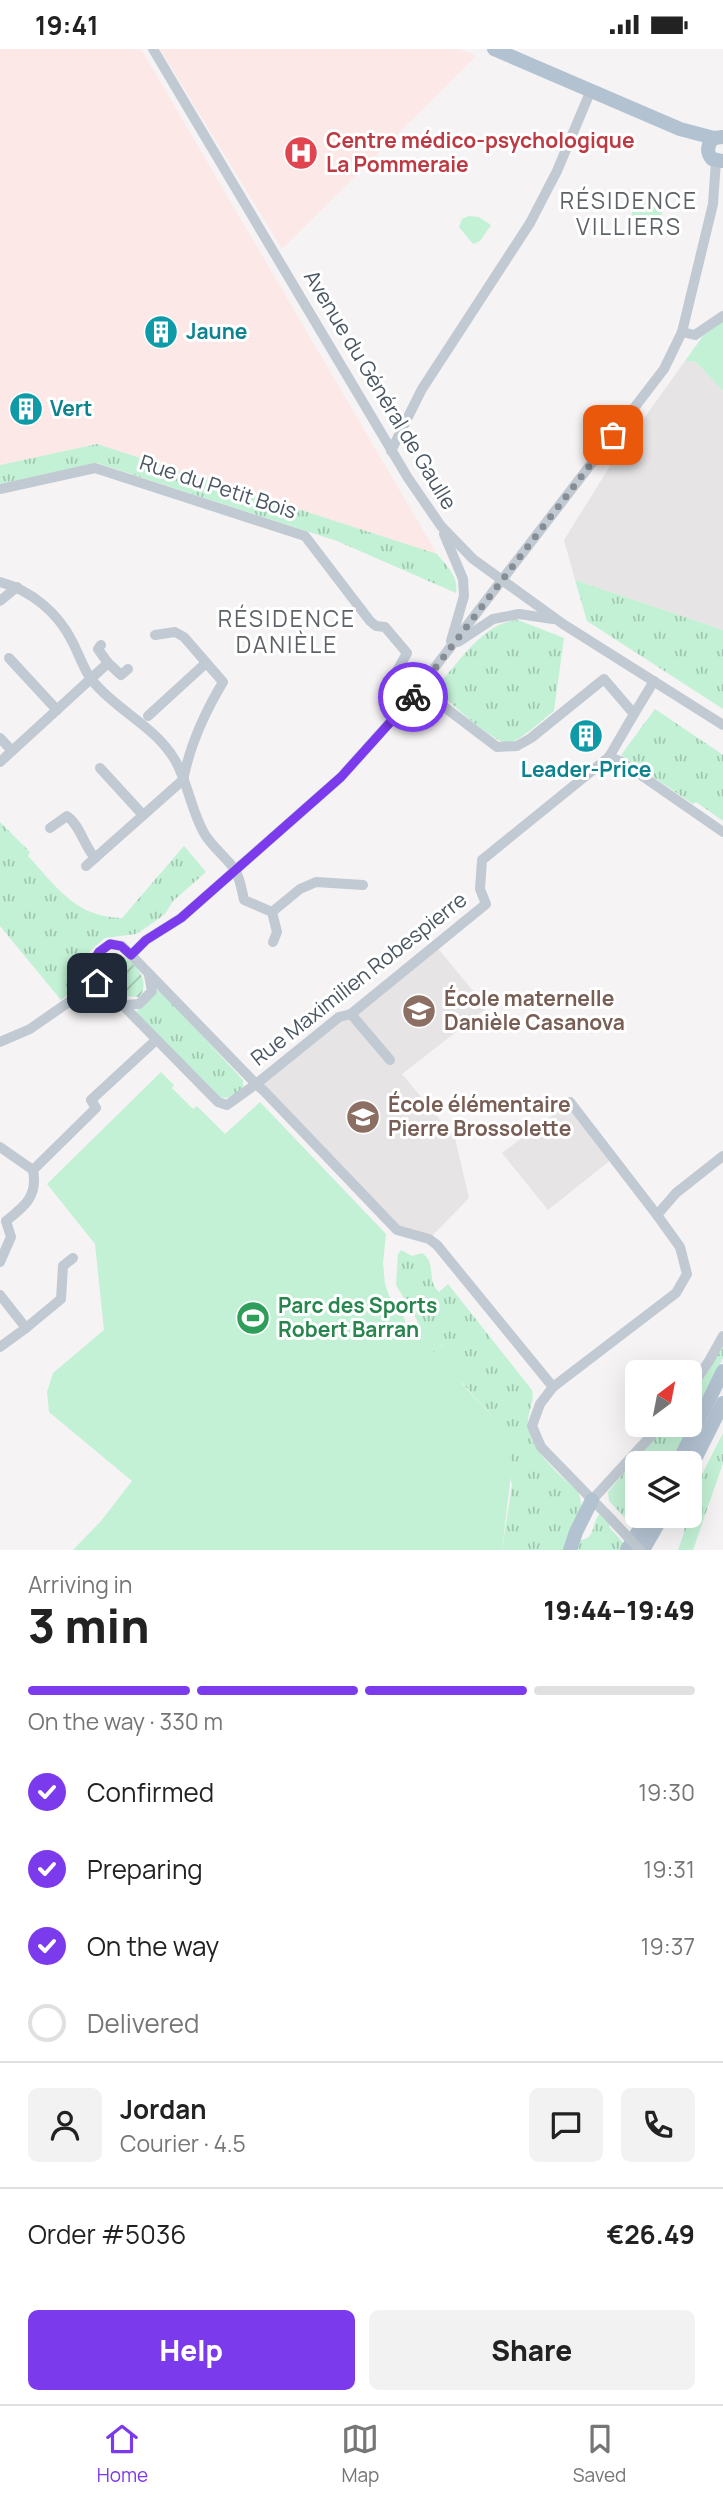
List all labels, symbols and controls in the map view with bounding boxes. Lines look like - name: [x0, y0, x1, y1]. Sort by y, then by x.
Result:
- text: 19:41: [35, 7, 99, 43]
- place label: Centre médico-psychologique La Pommeraie: [326, 126, 635, 178]
- hospital icon: Centre médico-psychologique La Pommeraie: [282, 134, 320, 172]
- district label: RÉSIDENCE VILLIERS: [560, 184, 698, 242]
- street label: Avenue du Général de Gaulle: [298, 265, 464, 514]
- building icon: Jaune: [142, 313, 180, 351]
- place label: Jaune: [186, 317, 247, 345]
- building icon: Vert: [7, 390, 45, 428]
- place label: Vert: [50, 394, 92, 422]
- pin: [583, 405, 643, 465]
- icon: bag: [594, 416, 632, 454]
- street label: Rue du Petit Bois: [136, 447, 300, 525]
- district label: RÉSIDENCE DANIÈLE: [218, 602, 356, 660]
- courier: [378, 662, 448, 732]
- icon: bike: [394, 678, 432, 716]
- building icon: Leader-Price: [567, 717, 605, 755]
- place label: Leader-Price: [521, 755, 651, 783]
- street label: Rue Maximilien Robespierre: [245, 885, 472, 1071]
- pin: [67, 953, 127, 1013]
- icon: home: [78, 964, 116, 1002]
- place label: École maternelle Danièle Casanova: [444, 984, 625, 1036]
- school or university icon: École maternelle Danièle Casanova: [400, 992, 438, 1030]
- place label: École élémentaire Pierre Brossolette: [388, 1090, 571, 1142]
- school or university icon: École élémentaire Pierre Brossolette: [344, 1098, 382, 1136]
- place label: Parc des Sports Robert Barran: [278, 1291, 437, 1343]
- sports icon: Parc des Sports Robert Barran: [234, 1299, 272, 1337]
- north arrow: [625, 1360, 702, 1437]
- map controls: [625, 1360, 702, 1528]
- button: layers: [625, 1451, 702, 1528]
- text: Arriving in: [28, 1568, 133, 1600]
- text: 19:44–19:49: [544, 1592, 695, 1628]
- text: 3 min: [28, 1594, 149, 1657]
- text: On the way · 330 m: [28, 1705, 223, 1737]
- icon: check: [28, 1773, 66, 1811]
- text: Confirmed: [87, 1774, 214, 1810]
- text: 19:30: [638, 1776, 695, 1808]
- icon: check: [28, 1850, 66, 1888]
- text: Preparing: [87, 1851, 203, 1887]
- text: 19:31: [643, 1853, 695, 1885]
- icon: check: [28, 1927, 66, 1965]
- text: On the way: [87, 1928, 219, 1964]
- text: 19:37: [641, 1930, 695, 1962]
- text: Delivered: [87, 2005, 199, 2041]
- button: person: [28, 2088, 102, 2162]
- button: chat: [529, 2088, 603, 2162]
- button: phone: [621, 2088, 695, 2162]
- text: Jordan: [120, 2091, 206, 2127]
- text: Courier · 4.5: [120, 2127, 246, 2159]
- text: Order #5036: [28, 2216, 186, 2252]
- text: €26.49: [606, 2216, 695, 2252]
- button: Help: [28, 2310, 355, 2390]
- button: Share: [369, 2310, 695, 2390]
- tab: Home: [97, 2420, 148, 2488]
- tab: Map: [341, 2420, 379, 2488]
- tab: Saved: [573, 2420, 626, 2488]

